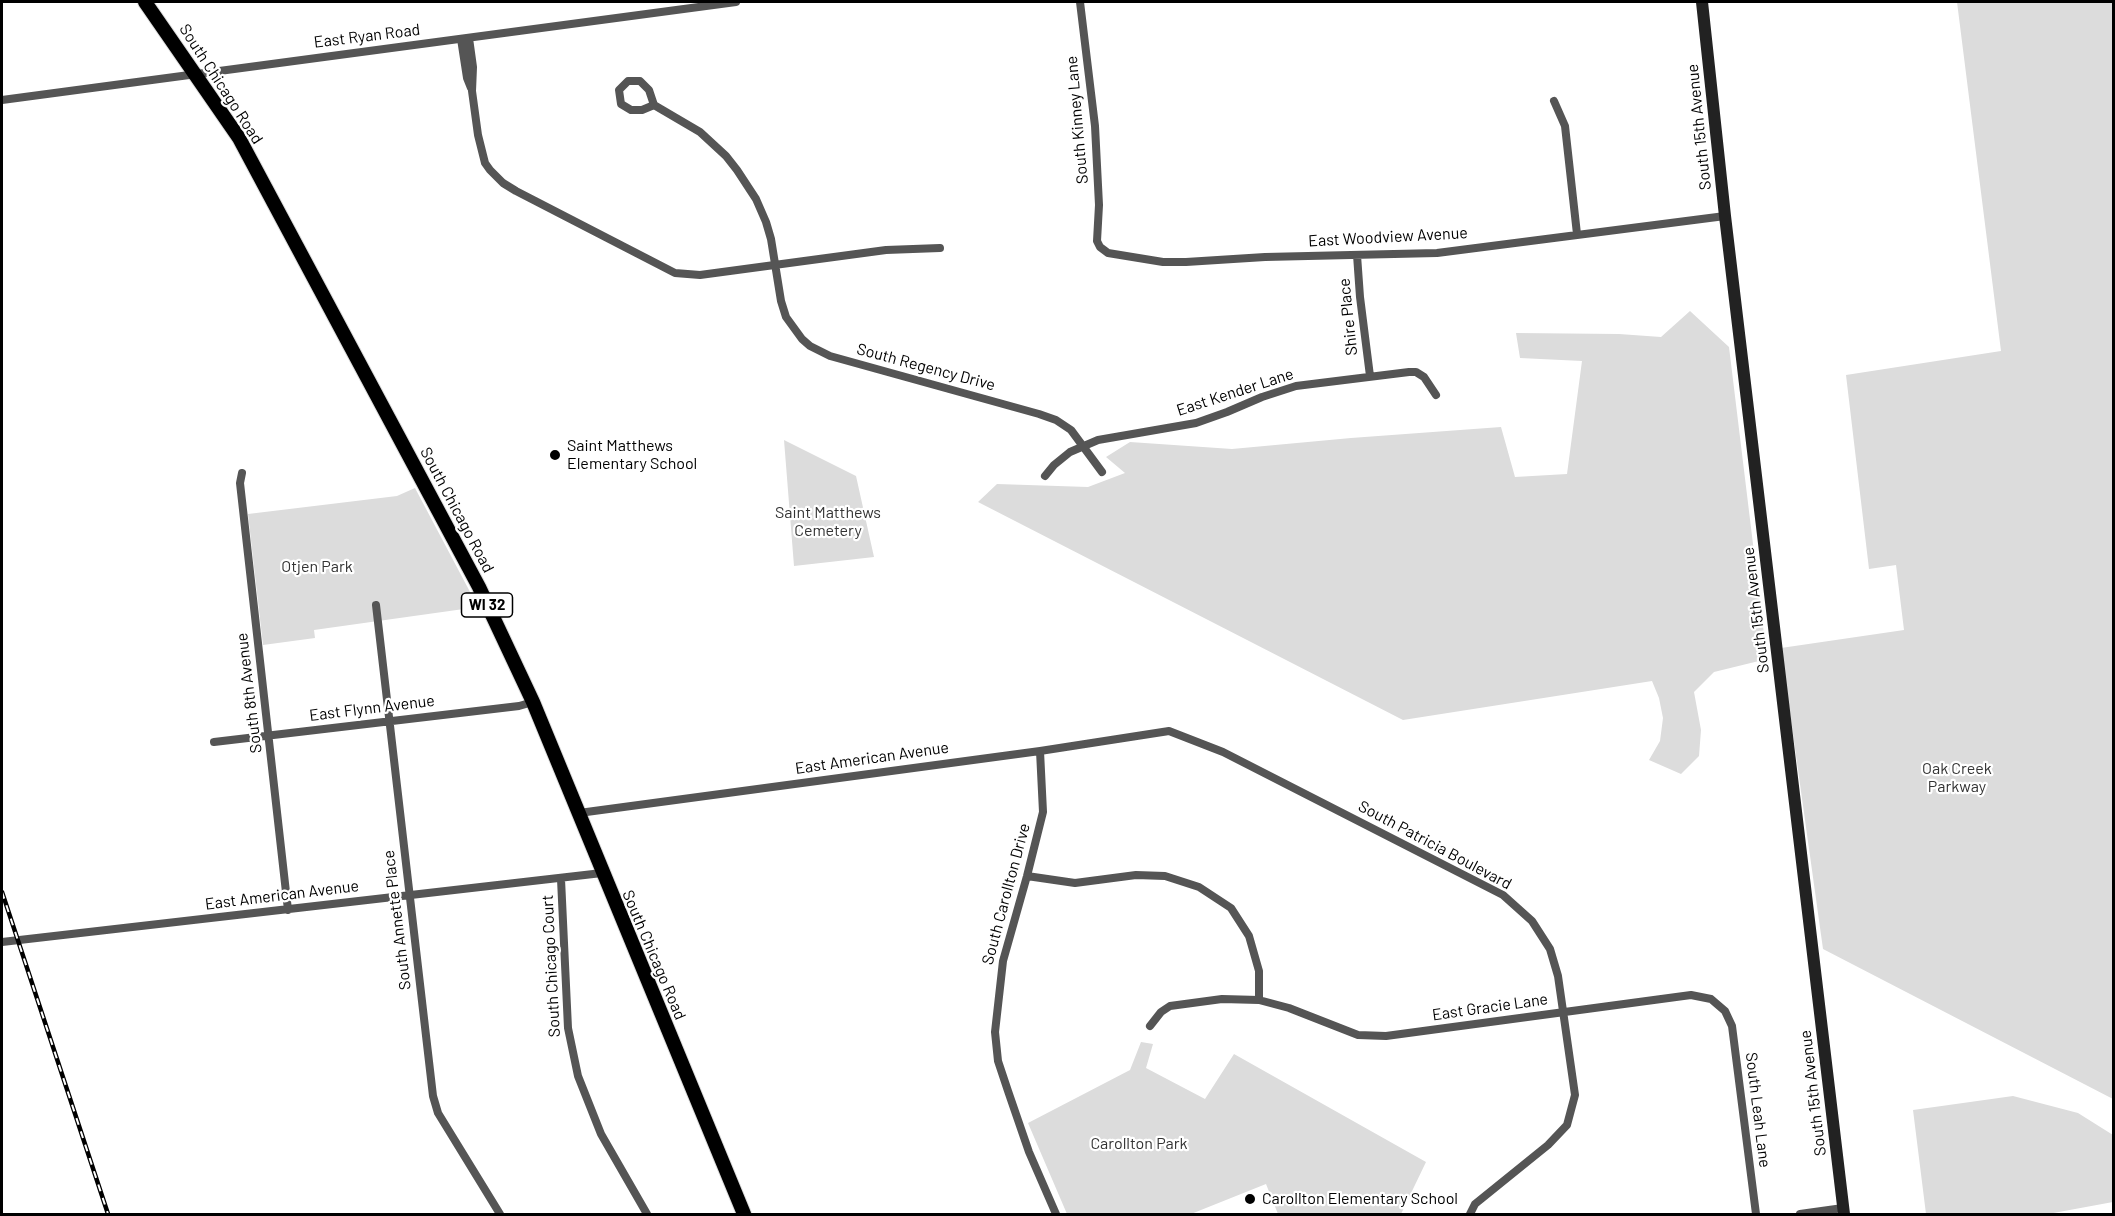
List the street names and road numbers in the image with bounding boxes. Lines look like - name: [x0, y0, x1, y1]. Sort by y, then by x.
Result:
- street label: South Chicago Road: [175, 20, 267, 148]
- street label: East Ryan Road: [313, 20, 421, 52]
- street label: South Kinney Lane: [1062, 55, 1092, 185]
- street label: South 15th Avenue: [1683, 63, 1715, 191]
- street label: East Woodview Avenue: [1308, 223, 1468, 251]
- street label: Shire Place: [1334, 277, 1362, 357]
- street label: South Regency Drive: [855, 339, 997, 395]
- street label: East Kender Lane: [1174, 364, 1296, 420]
- street label: South Chicago Road: [416, 444, 498, 576]
- street label: South 15th Avenue: [1739, 546, 1773, 674]
- road number: WI 32: [462, 593, 512, 617]
- street label: South 8th Avenue: [232, 632, 266, 754]
- street label: East Flynn Avenue: [308, 691, 436, 725]
- street label: East American Avenue: [794, 738, 950, 778]
- street label: South Patricia Boulevard: [1355, 796, 1515, 894]
- street label: South Carollton Drive: [978, 821, 1034, 967]
- street label: South Annette Place: [379, 849, 415, 991]
- street label: East American Avenue: [204, 876, 360, 914]
- street label: South Chicago Road: [618, 887, 690, 1023]
- street label: South Chicago Court: [538, 894, 564, 1038]
- street label: East Gracie Lane: [1431, 989, 1549, 1025]
- street label: South 15th Avenue: [1796, 1029, 1830, 1157]
- street label: South Leah Lane: [1741, 1051, 1775, 1169]

